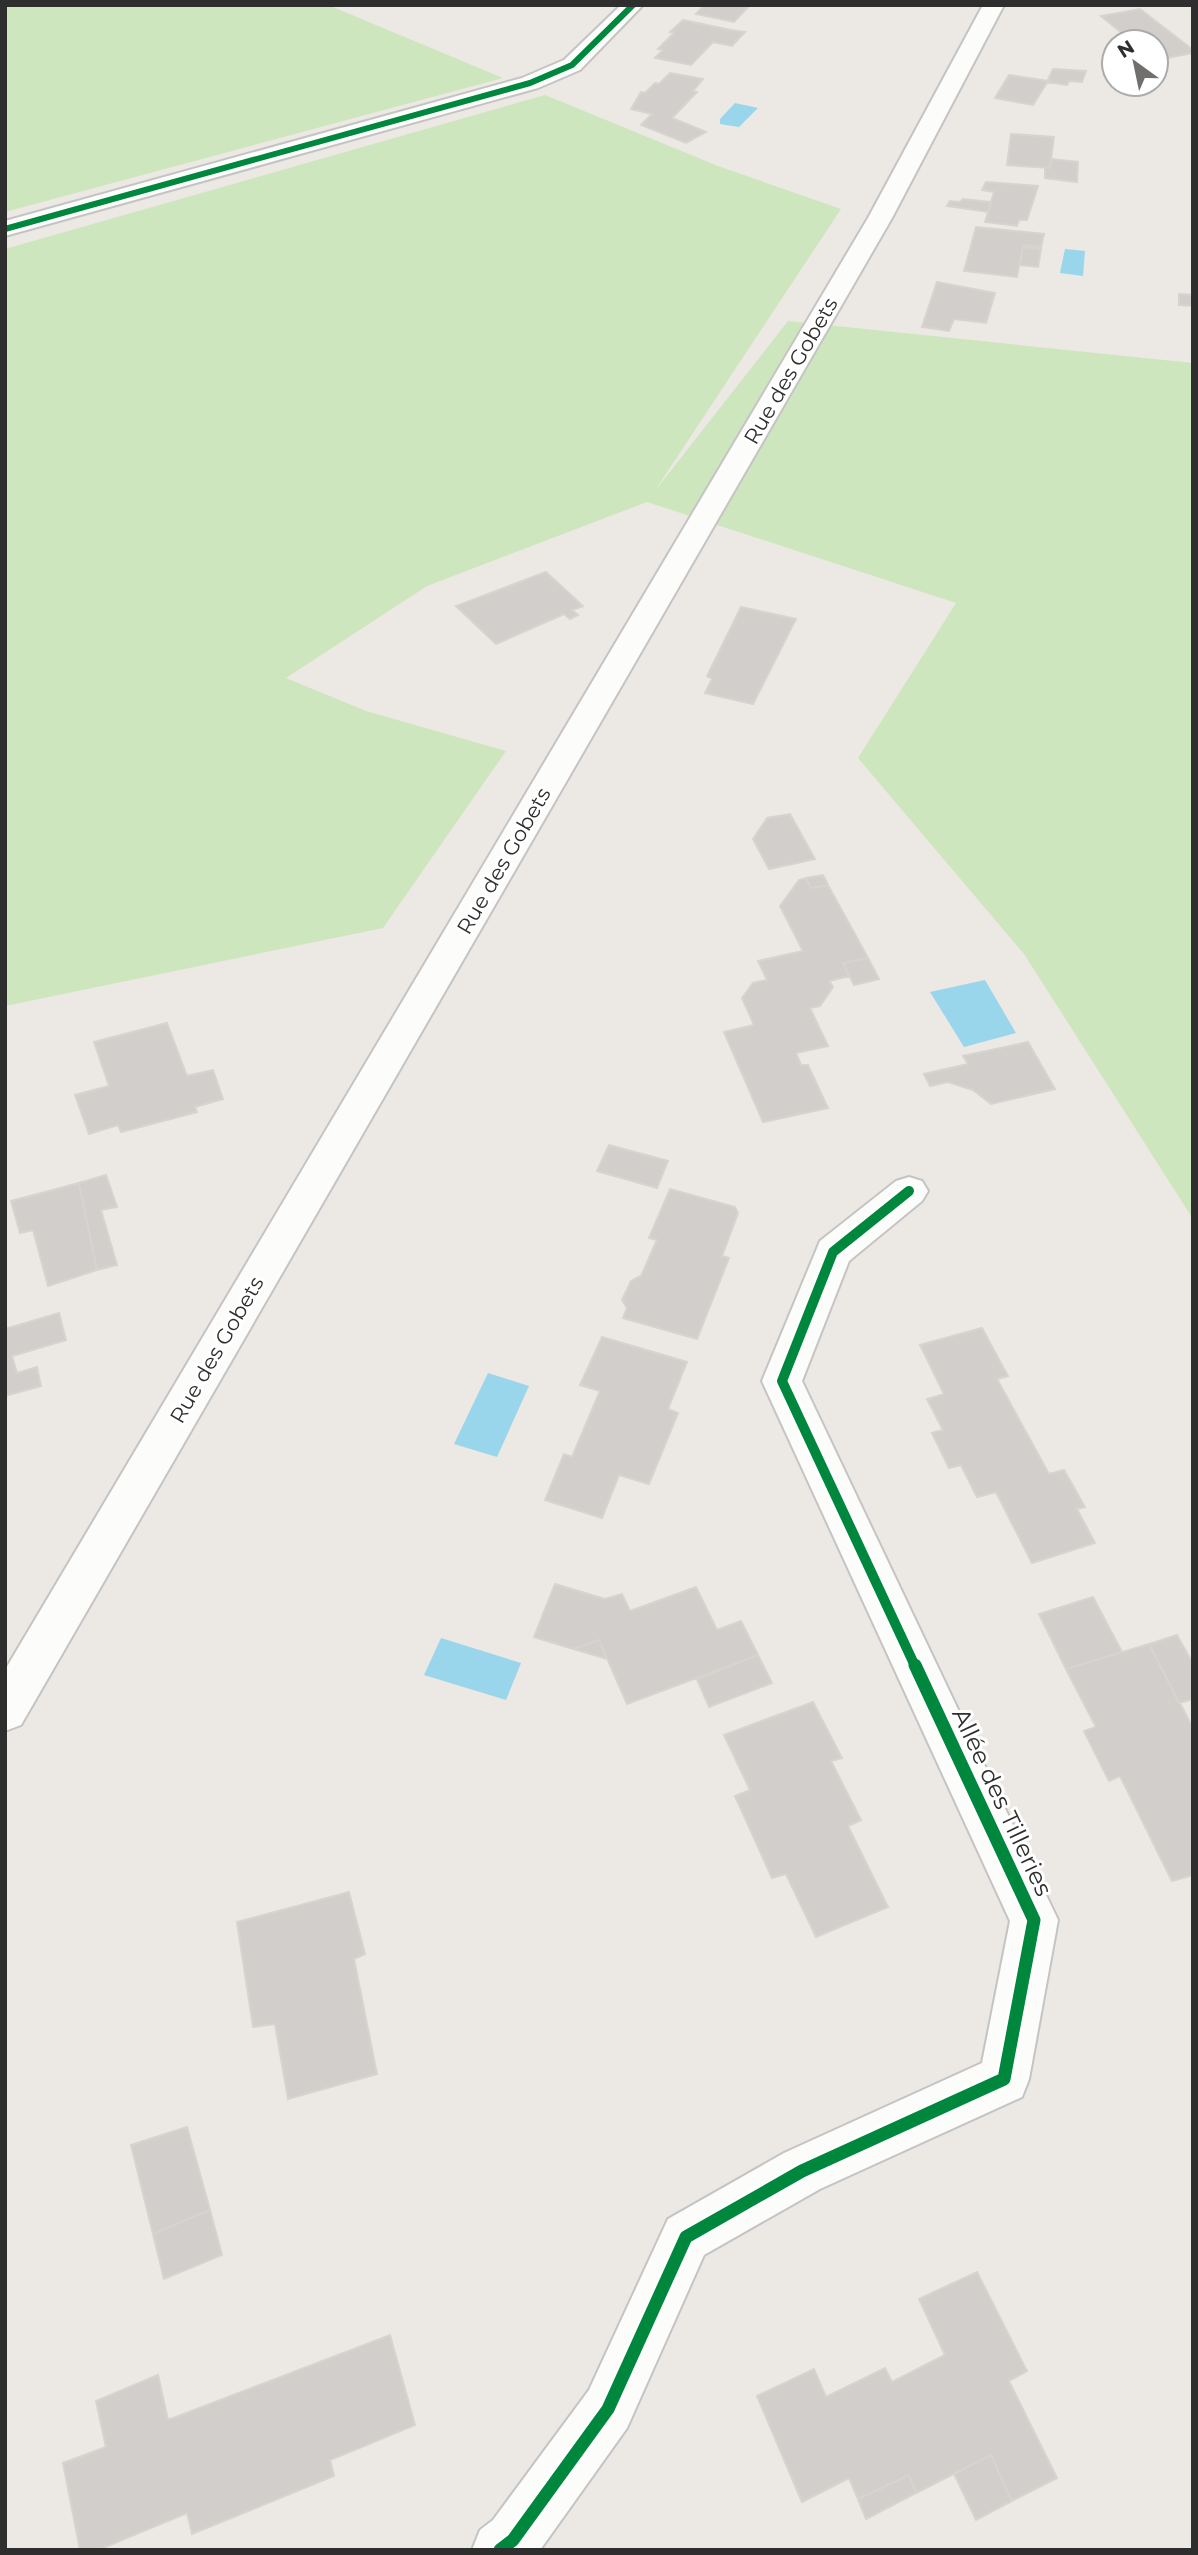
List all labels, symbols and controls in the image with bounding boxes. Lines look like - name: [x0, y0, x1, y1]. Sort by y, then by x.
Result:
- north arrow: [1100, 28, 1170, 98]
- text: N: [1113, 35, 1139, 63]
- street label: Rue des Gobets: [738, 293, 843, 449]
- street label: Rue des Gobets: [451, 783, 556, 939]
- street label: Rue des Gobets: [164, 1272, 269, 1428]
- street label: Allée des Tilleries: [946, 1703, 1059, 1900]

